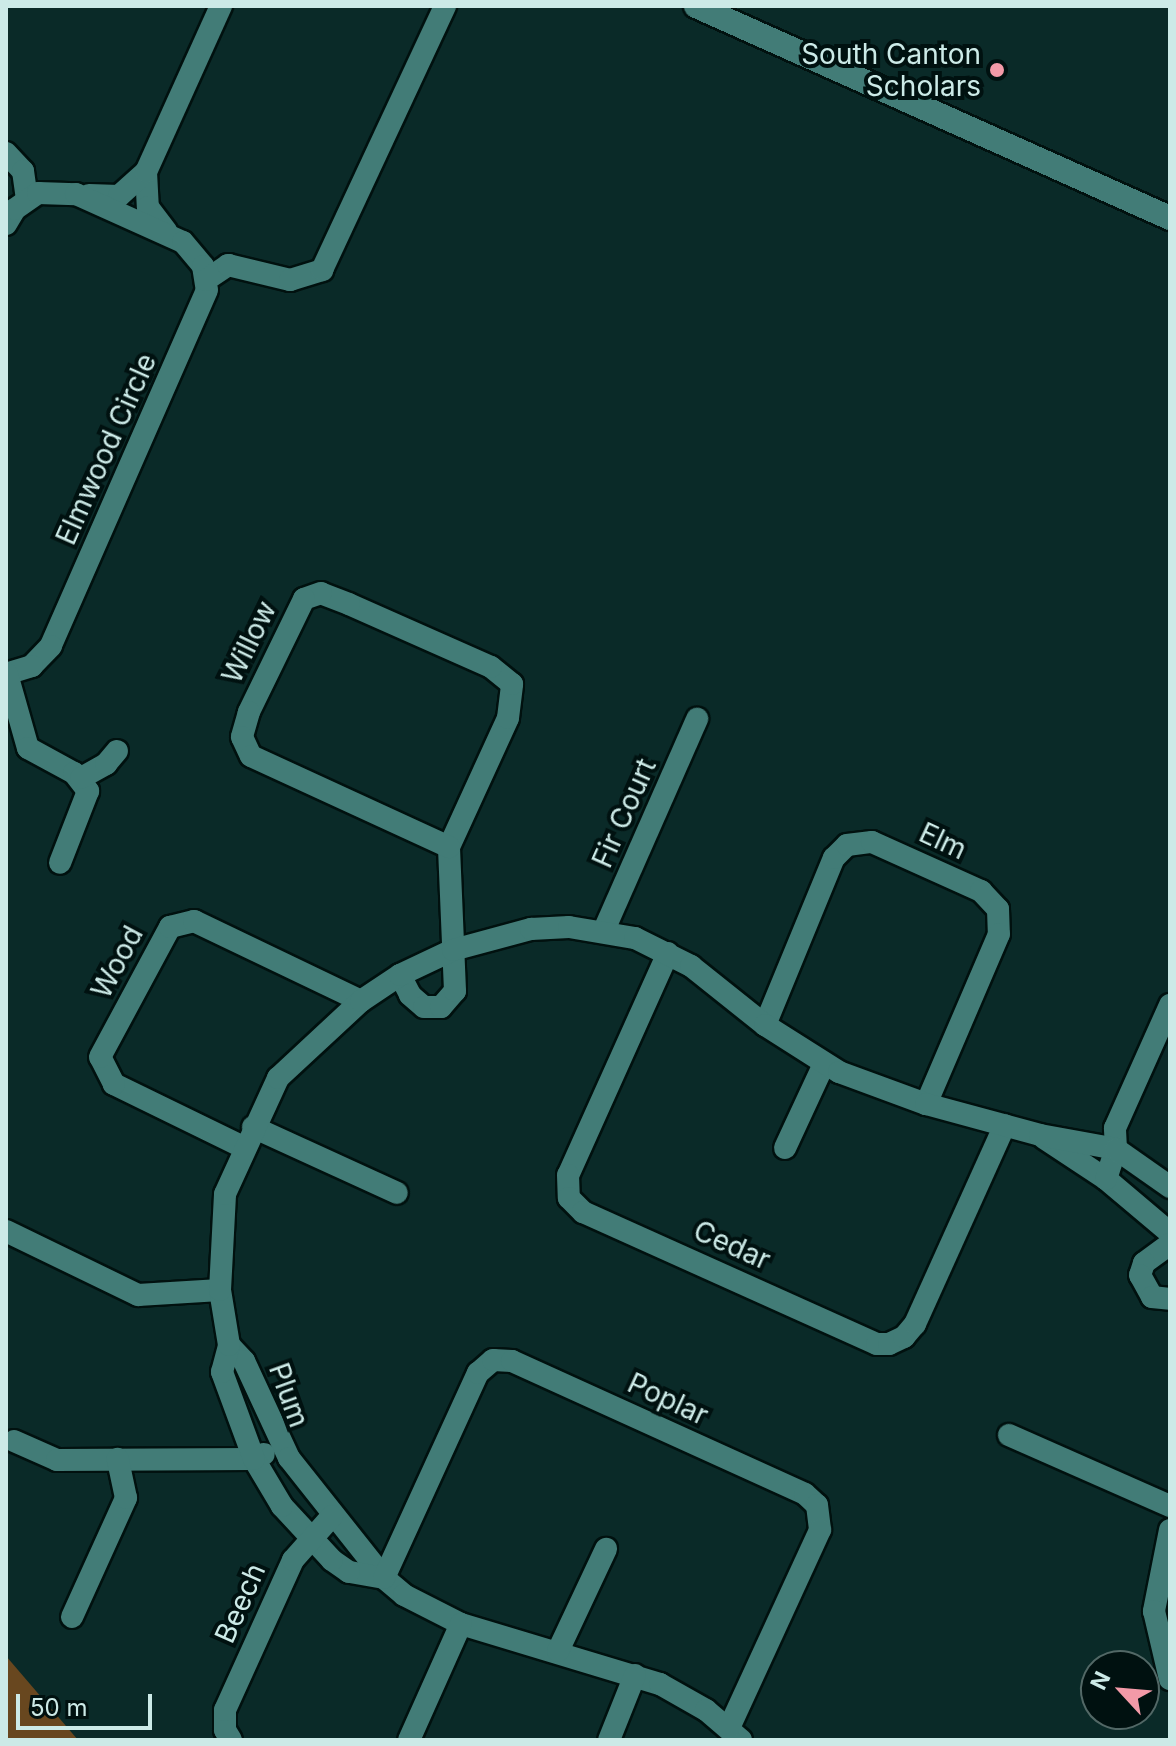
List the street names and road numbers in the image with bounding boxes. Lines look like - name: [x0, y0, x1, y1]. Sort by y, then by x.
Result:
- street label: Elmwood Circle: [49, 348, 163, 550]
- street label: Willow: [215, 595, 283, 689]
- street label: Fir Court: [585, 753, 663, 873]
- street label: Elm: [914, 816, 972, 866]
- street label: Wood: [84, 920, 150, 1004]
- street label: Cedar: [689, 1213, 775, 1277]
- street label: Plum: [262, 1358, 316, 1432]
- street label: Poplar: [623, 1366, 713, 1432]
- street label: Beech: [208, 1558, 272, 1648]

